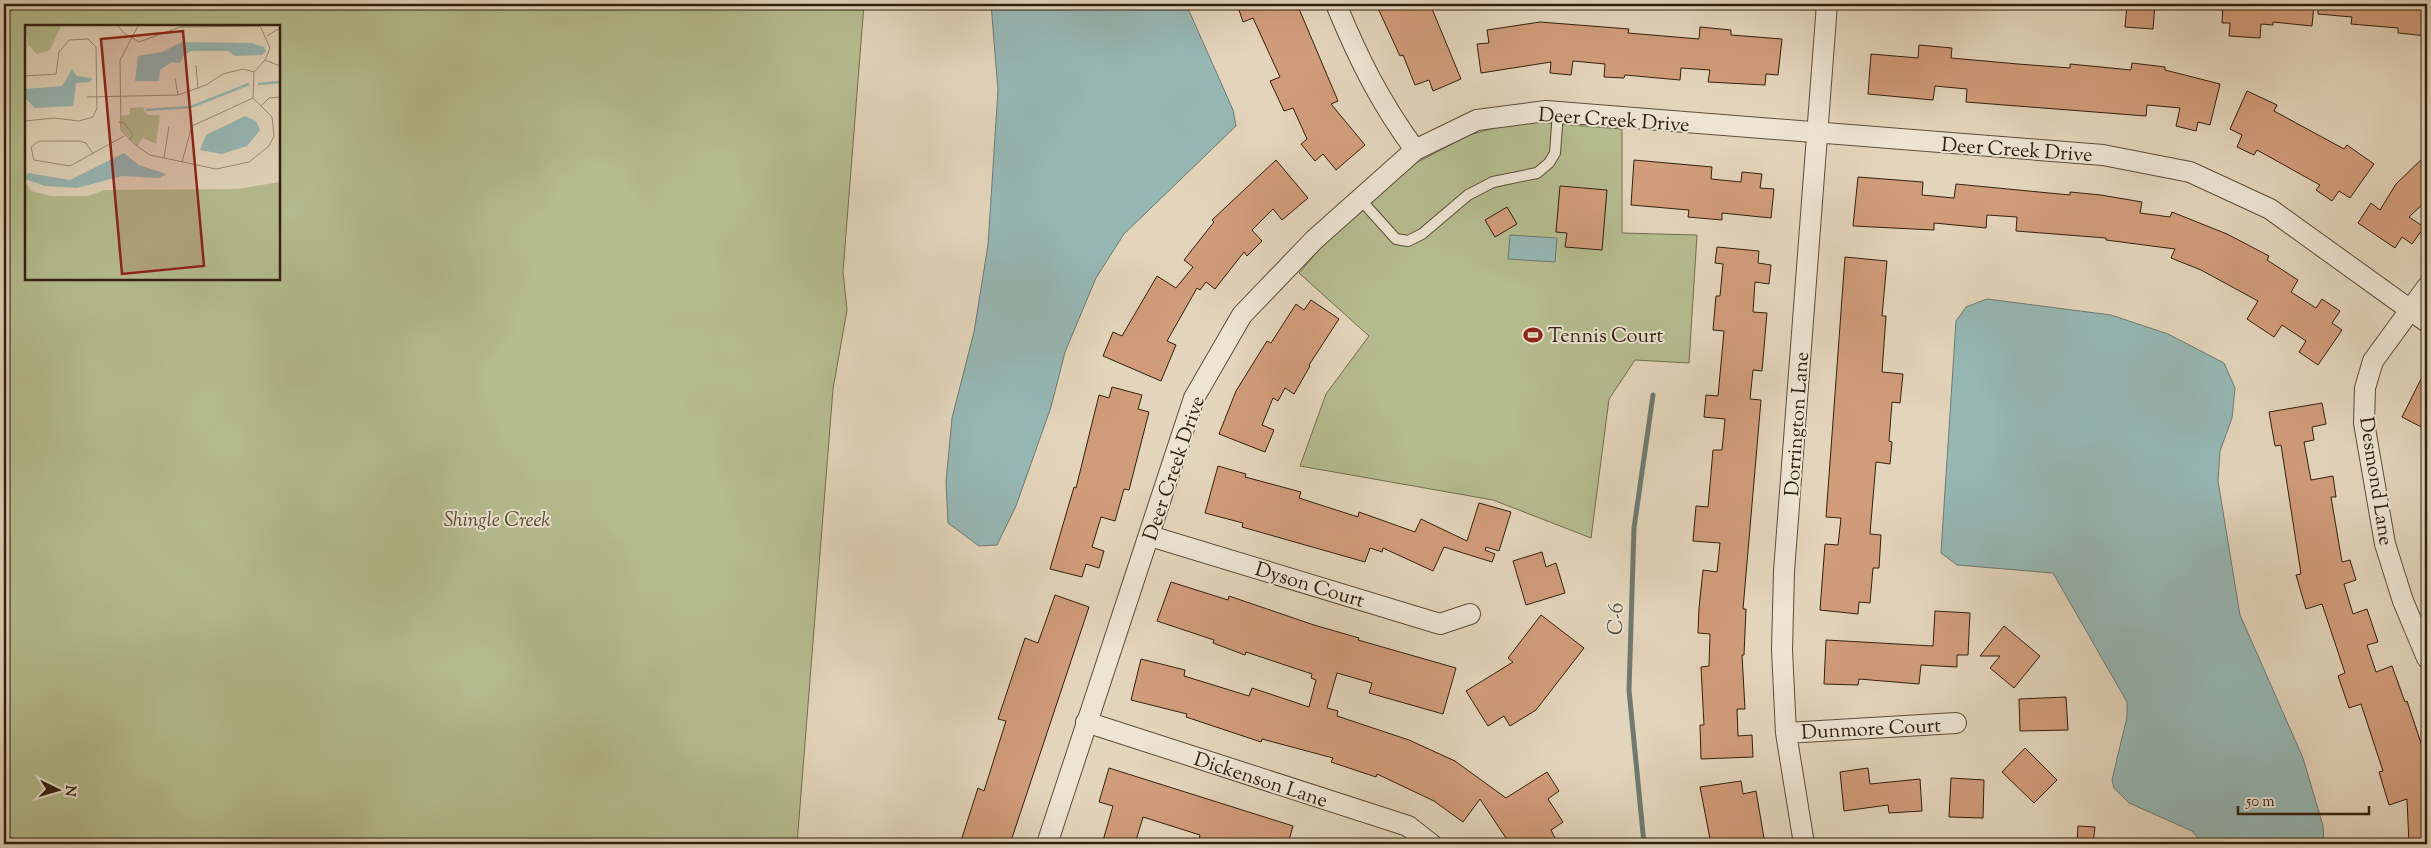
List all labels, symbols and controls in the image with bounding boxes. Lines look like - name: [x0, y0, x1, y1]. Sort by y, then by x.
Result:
- inset map: [25, 25, 280, 280]
- street label: Deer Creek Drive: [1537, 102, 1690, 141]
- street label: Deer Creek Drive: [1940, 132, 2093, 171]
- place label: Tennis Court: [1548, 323, 1664, 352]
- sports icon: Tennis Court: [1522, 324, 1544, 346]
- street label: Dorrington Lane: [1779, 351, 1818, 497]
- street label: Deer Creek Drive: [1137, 393, 1214, 545]
- street label: Desmond Lane: [2350, 415, 2399, 548]
- park label: Shingle Creek: [444, 507, 550, 536]
- street label: Dyson Court: [1251, 556, 1368, 617]
- water label: C-6: [1601, 603, 1633, 636]
- street label: Dunmore Court: [1801, 712, 1942, 749]
- street label: Dickenson Lane: [1190, 746, 1331, 817]
- north arrow: [32, 766, 82, 816]
- scale bar: [2238, 783, 2370, 815]
- text: N: [59, 785, 79, 797]
- text: 50 m: [2245, 792, 2275, 813]

